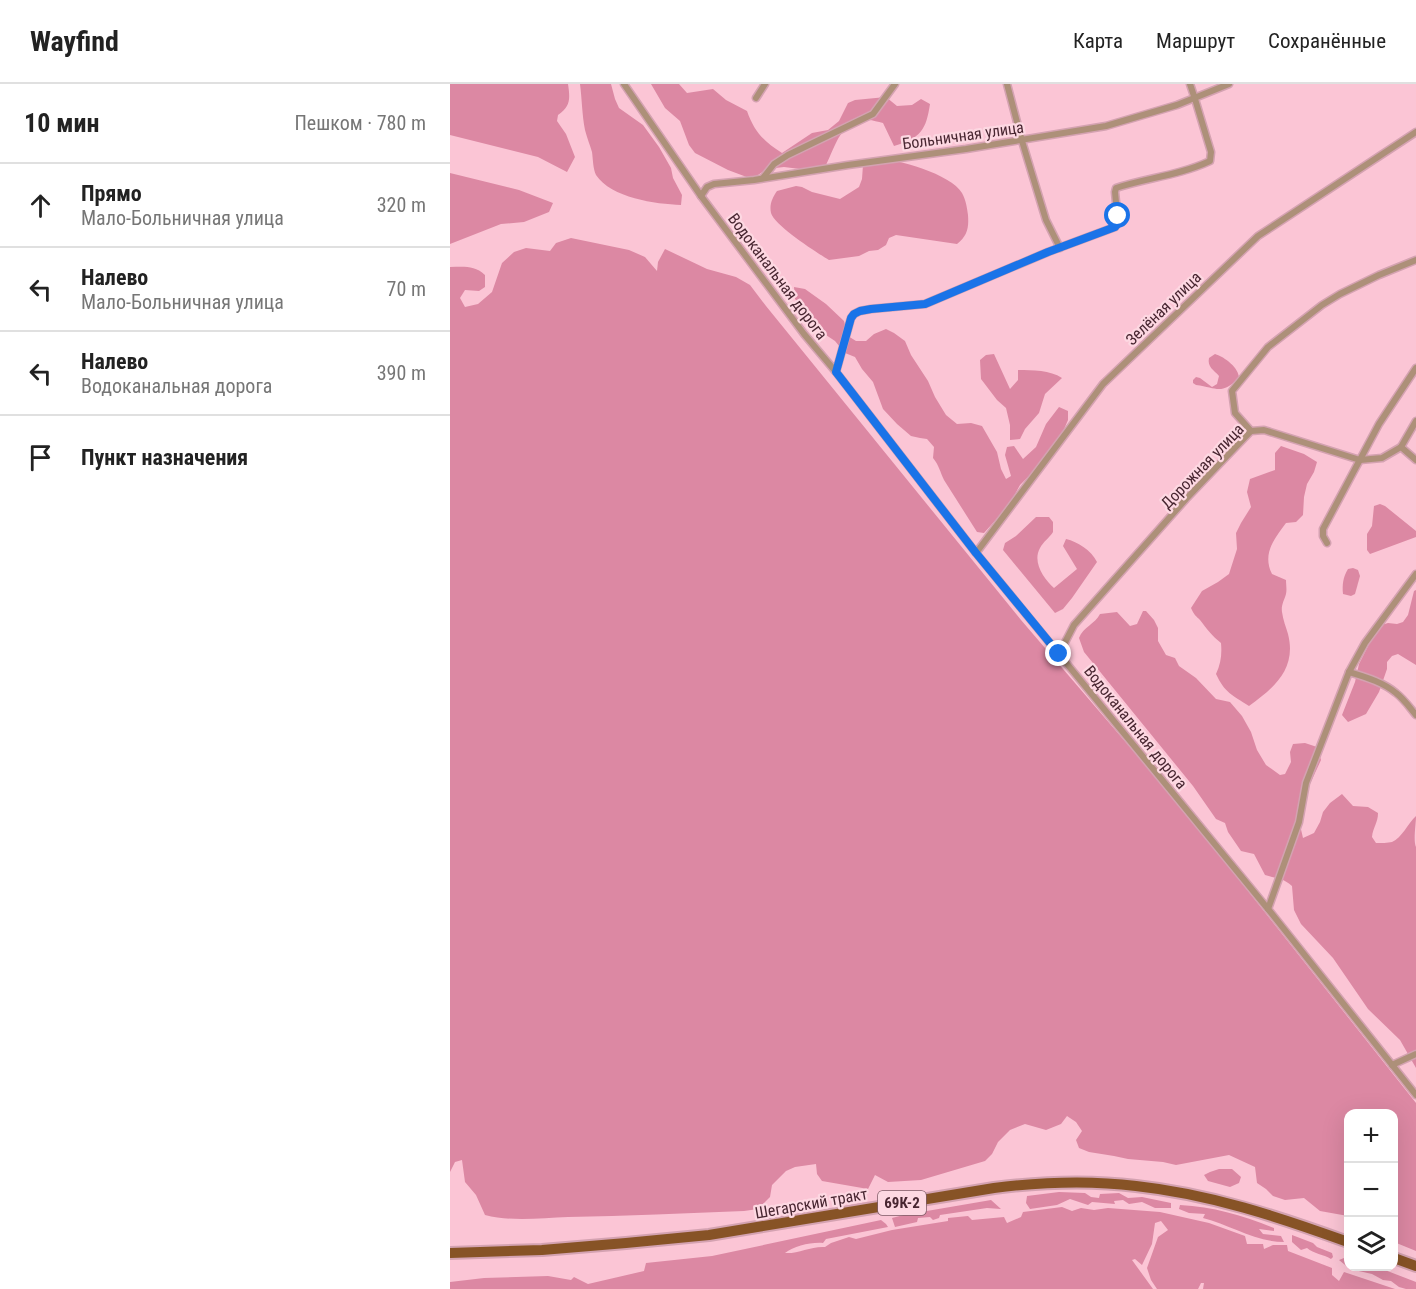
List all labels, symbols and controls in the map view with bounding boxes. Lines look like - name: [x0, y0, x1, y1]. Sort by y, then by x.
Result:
- text: Wayfind: [30, 25, 119, 58]
- text: Карта: [1073, 29, 1123, 53]
- text: Маршрут: [1156, 29, 1235, 53]
- text: Сохранённые: [1268, 29, 1386, 53]
- text: 10 мин: [24, 108, 100, 138]
- text: Пешком · 780 m: [294, 111, 426, 135]
- street label: Больничная улица: [901, 118, 1025, 153]
- text: Прямо: [81, 181, 142, 206]
- icon: ahead: [24, 189, 57, 222]
- text: 320 m: [377, 193, 426, 217]
- route start: [1104, 202, 1130, 228]
- text: Мало-Больничная улица: [81, 206, 284, 230]
- street label: Водоканальная дорога: [724, 209, 831, 343]
- text: Налево: [81, 265, 148, 290]
- street label: Зелёная улица: [1122, 268, 1205, 349]
- icon: left: [24, 273, 57, 306]
- text: 70 m: [387, 277, 426, 301]
- text: Мало-Больничная улица: [81, 290, 284, 314]
- text: Налево: [81, 349, 148, 374]
- icon: left: [24, 357, 57, 390]
- text: 390 m: [377, 361, 426, 385]
- text: Водоканальная дорога: [81, 374, 272, 398]
- street label: Дорожная улица: [1157, 420, 1248, 513]
- icon: arrive: [24, 441, 57, 474]
- text: Пункт назначения: [81, 445, 248, 470]
- route end: [1045, 640, 1071, 666]
- street label: Водоканальная дорога: [1080, 662, 1191, 793]
- map controls: [1344, 1109, 1398, 1271]
- button: +: [1344, 1109, 1398, 1163]
- button: −: [1344, 1163, 1398, 1217]
- street label: Шегарский тракт: [753, 1184, 869, 1223]
- road number: 69К-2: [878, 1191, 926, 1215]
- button: layers: [1344, 1217, 1398, 1271]

